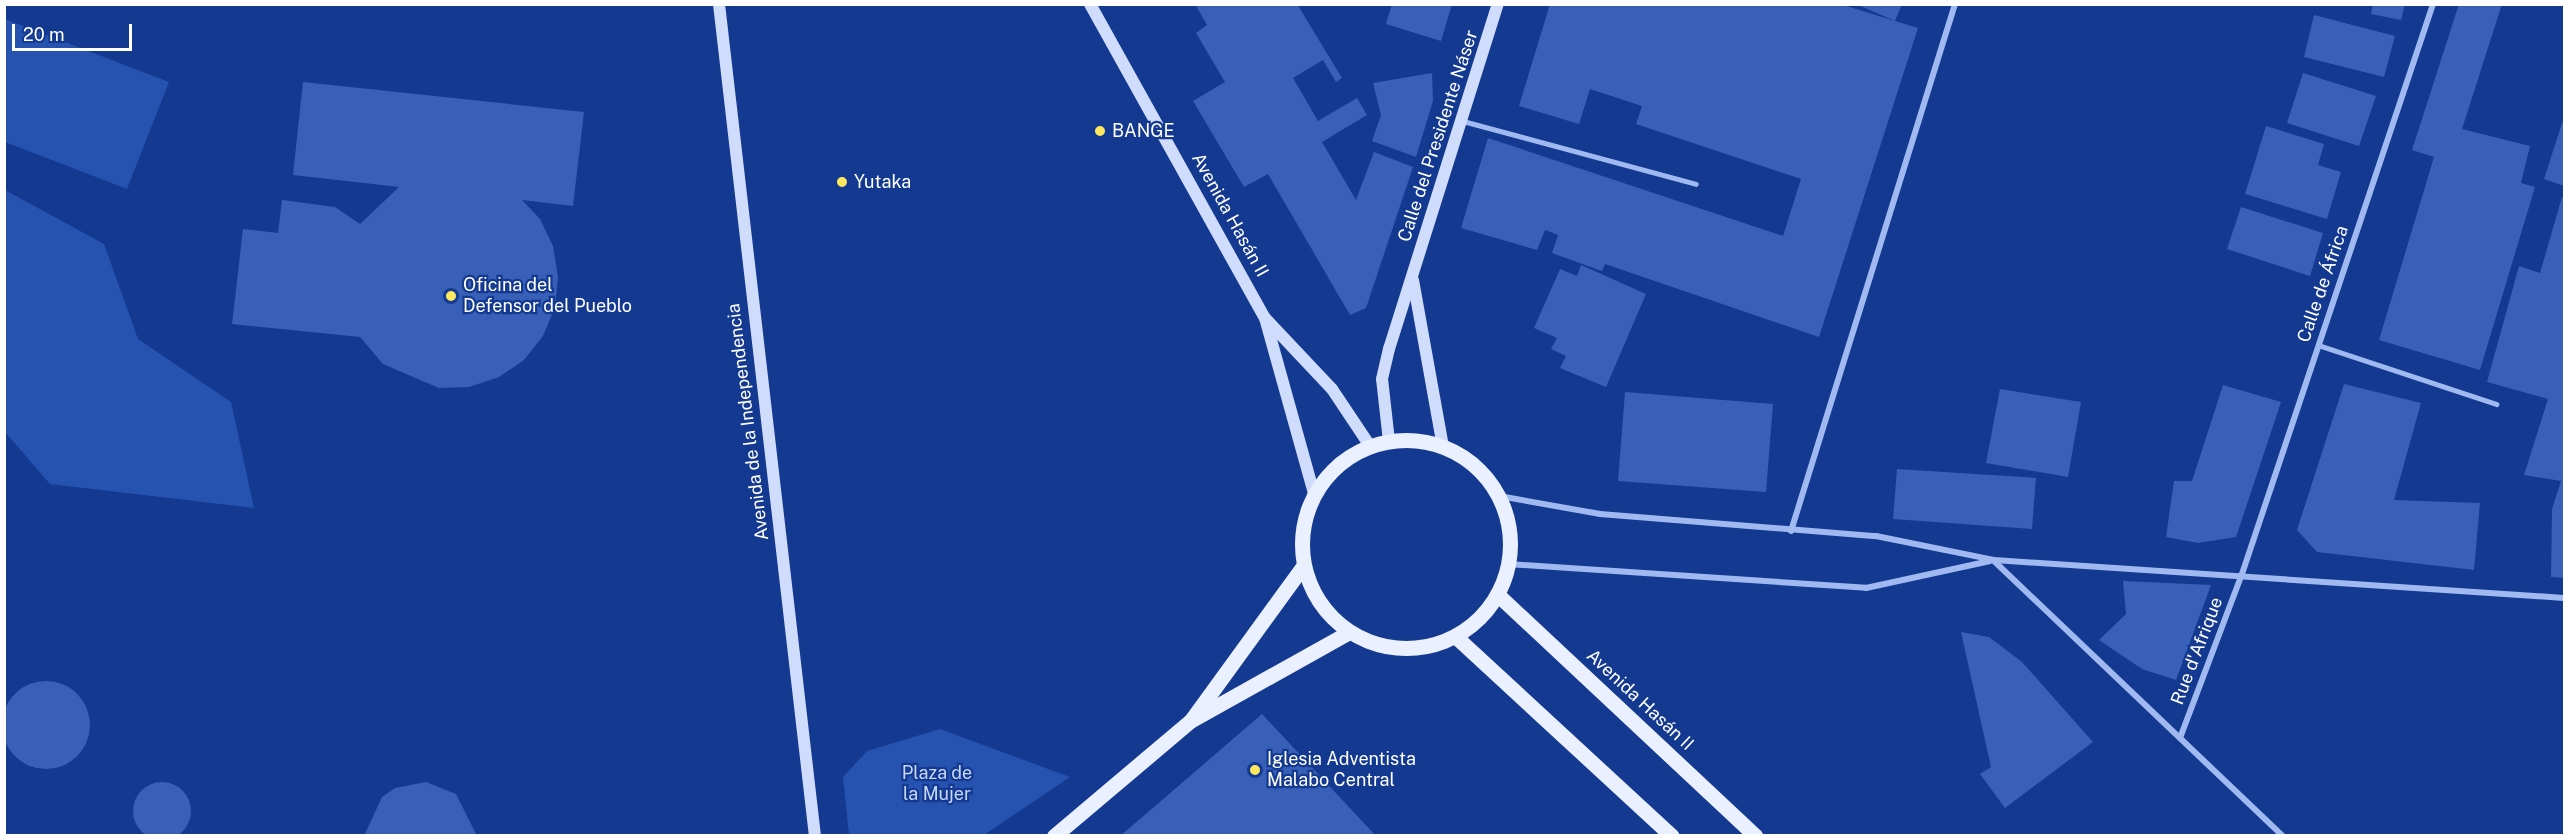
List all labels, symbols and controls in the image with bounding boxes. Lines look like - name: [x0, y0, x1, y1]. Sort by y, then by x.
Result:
- scale bar: [15, 12, 135, 50]
- text: 20 m: [23, 24, 65, 45]
- street label: Calle del Presidente Náser: [1393, 27, 1483, 245]
- place label: BANGE: [1112, 120, 1175, 142]
- marker: BANGE: [1093, 124, 1107, 138]
- street label: Avenida Hasán II: [1187, 149, 1273, 281]
- place label: Yutaka: [854, 171, 911, 193]
- marker: Yutaka: [835, 175, 849, 189]
- street label: Calle de África: [2293, 223, 2353, 345]
- place label: Oficina del Defensor del Pueblo: [463, 275, 632, 318]
- marker: Oficina del Defensor del Pueblo: [444, 289, 458, 303]
- street label: Avenida de la Independencia: [723, 302, 773, 542]
- street label: Rue d'Afrique: [2167, 594, 2227, 708]
- street label: Avenida Hasán II: [1582, 645, 1698, 755]
- place label: Iglesia Adventista Malabo Central: [1267, 749, 1416, 792]
- park label: Plaza de la Mujer: [902, 763, 972, 806]
- marker: Iglesia Adventista Malabo Central: [1248, 763, 1262, 777]

